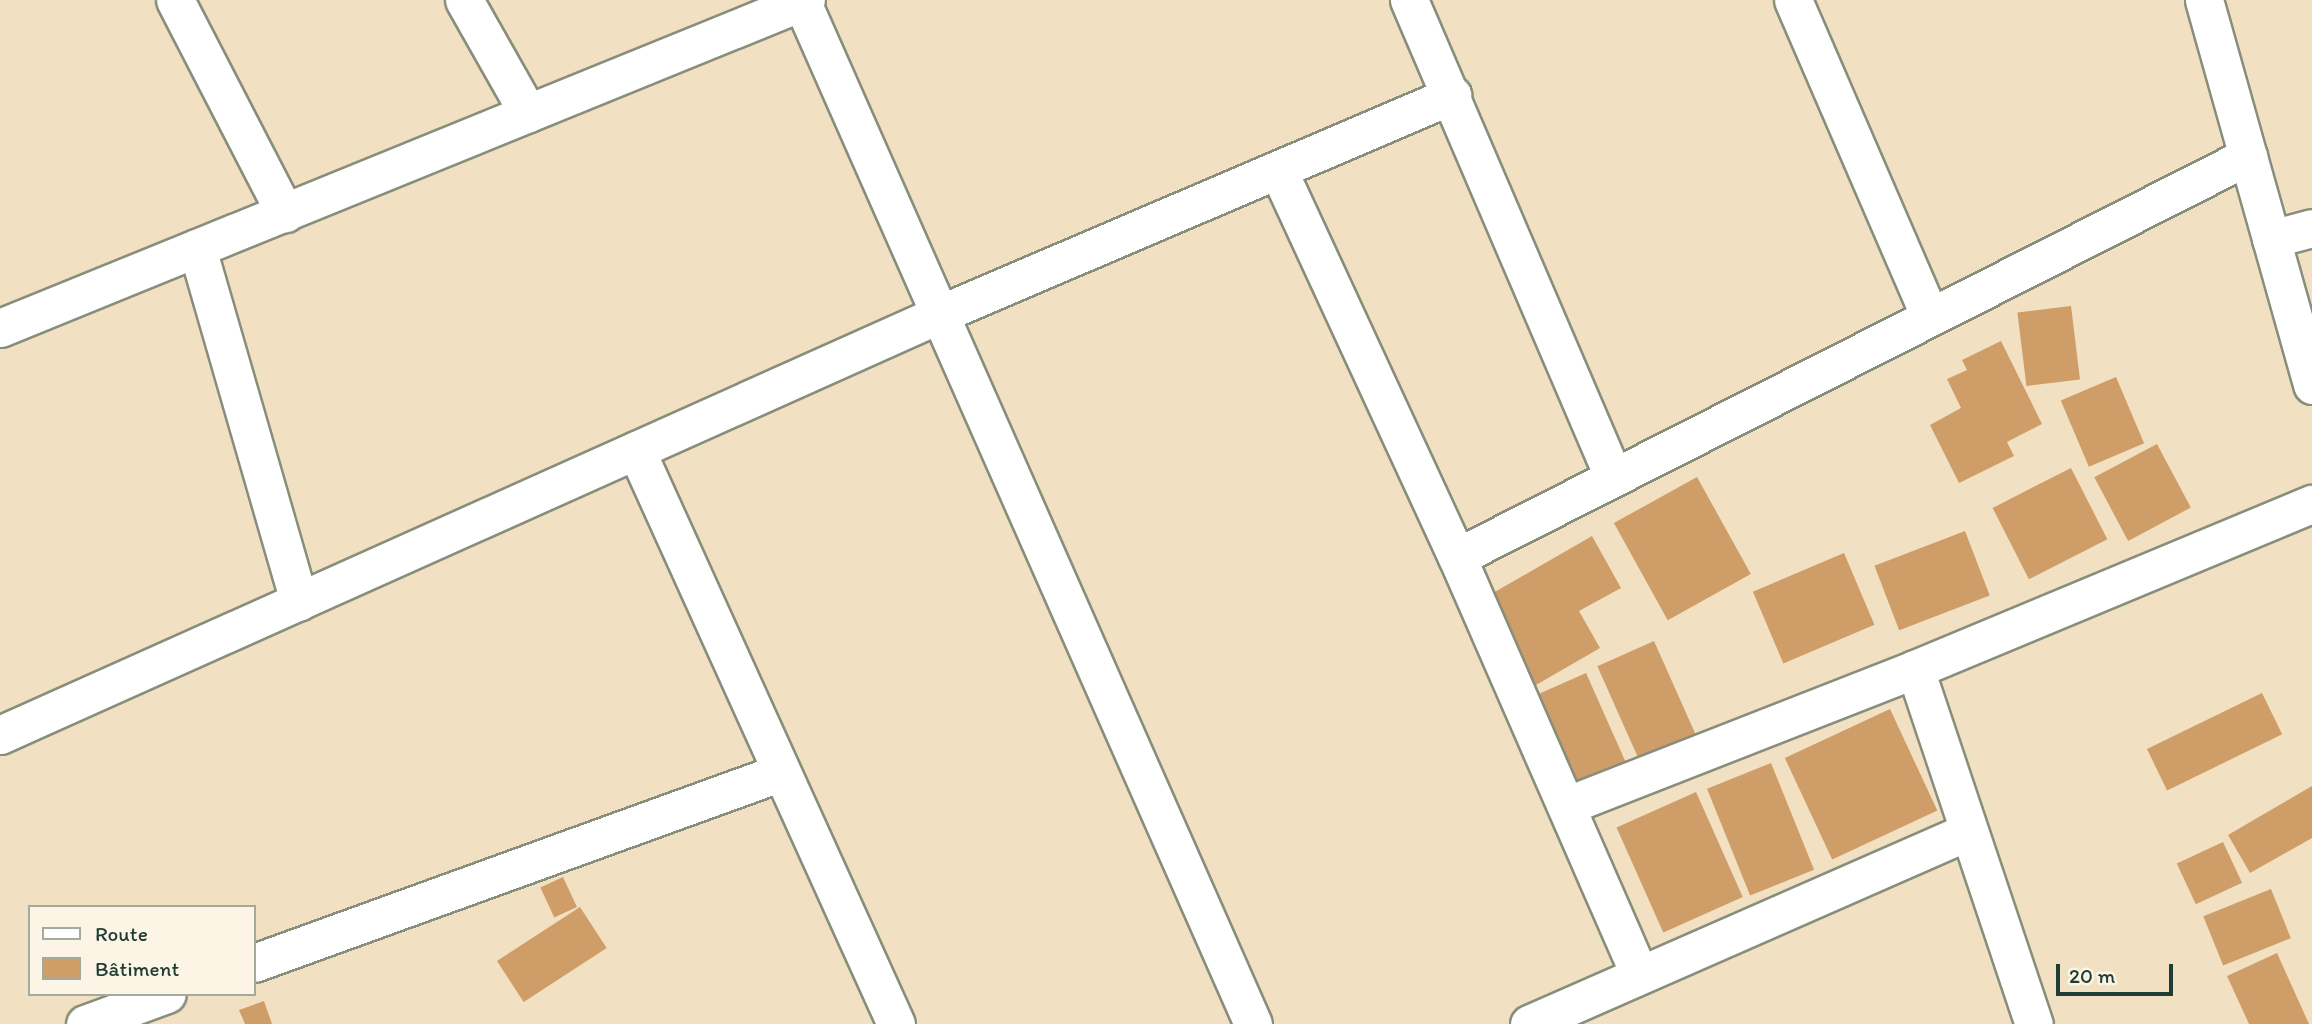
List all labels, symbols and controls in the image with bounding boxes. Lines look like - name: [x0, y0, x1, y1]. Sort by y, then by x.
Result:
- legend: [28, 905, 256, 996]
- text: Route: [95, 921, 148, 946]
- scale bar: [2060, 950, 2177, 994]
- text: Bâtiment: [95, 956, 179, 981]
- text: 20 m: [2069, 963, 2115, 988]

